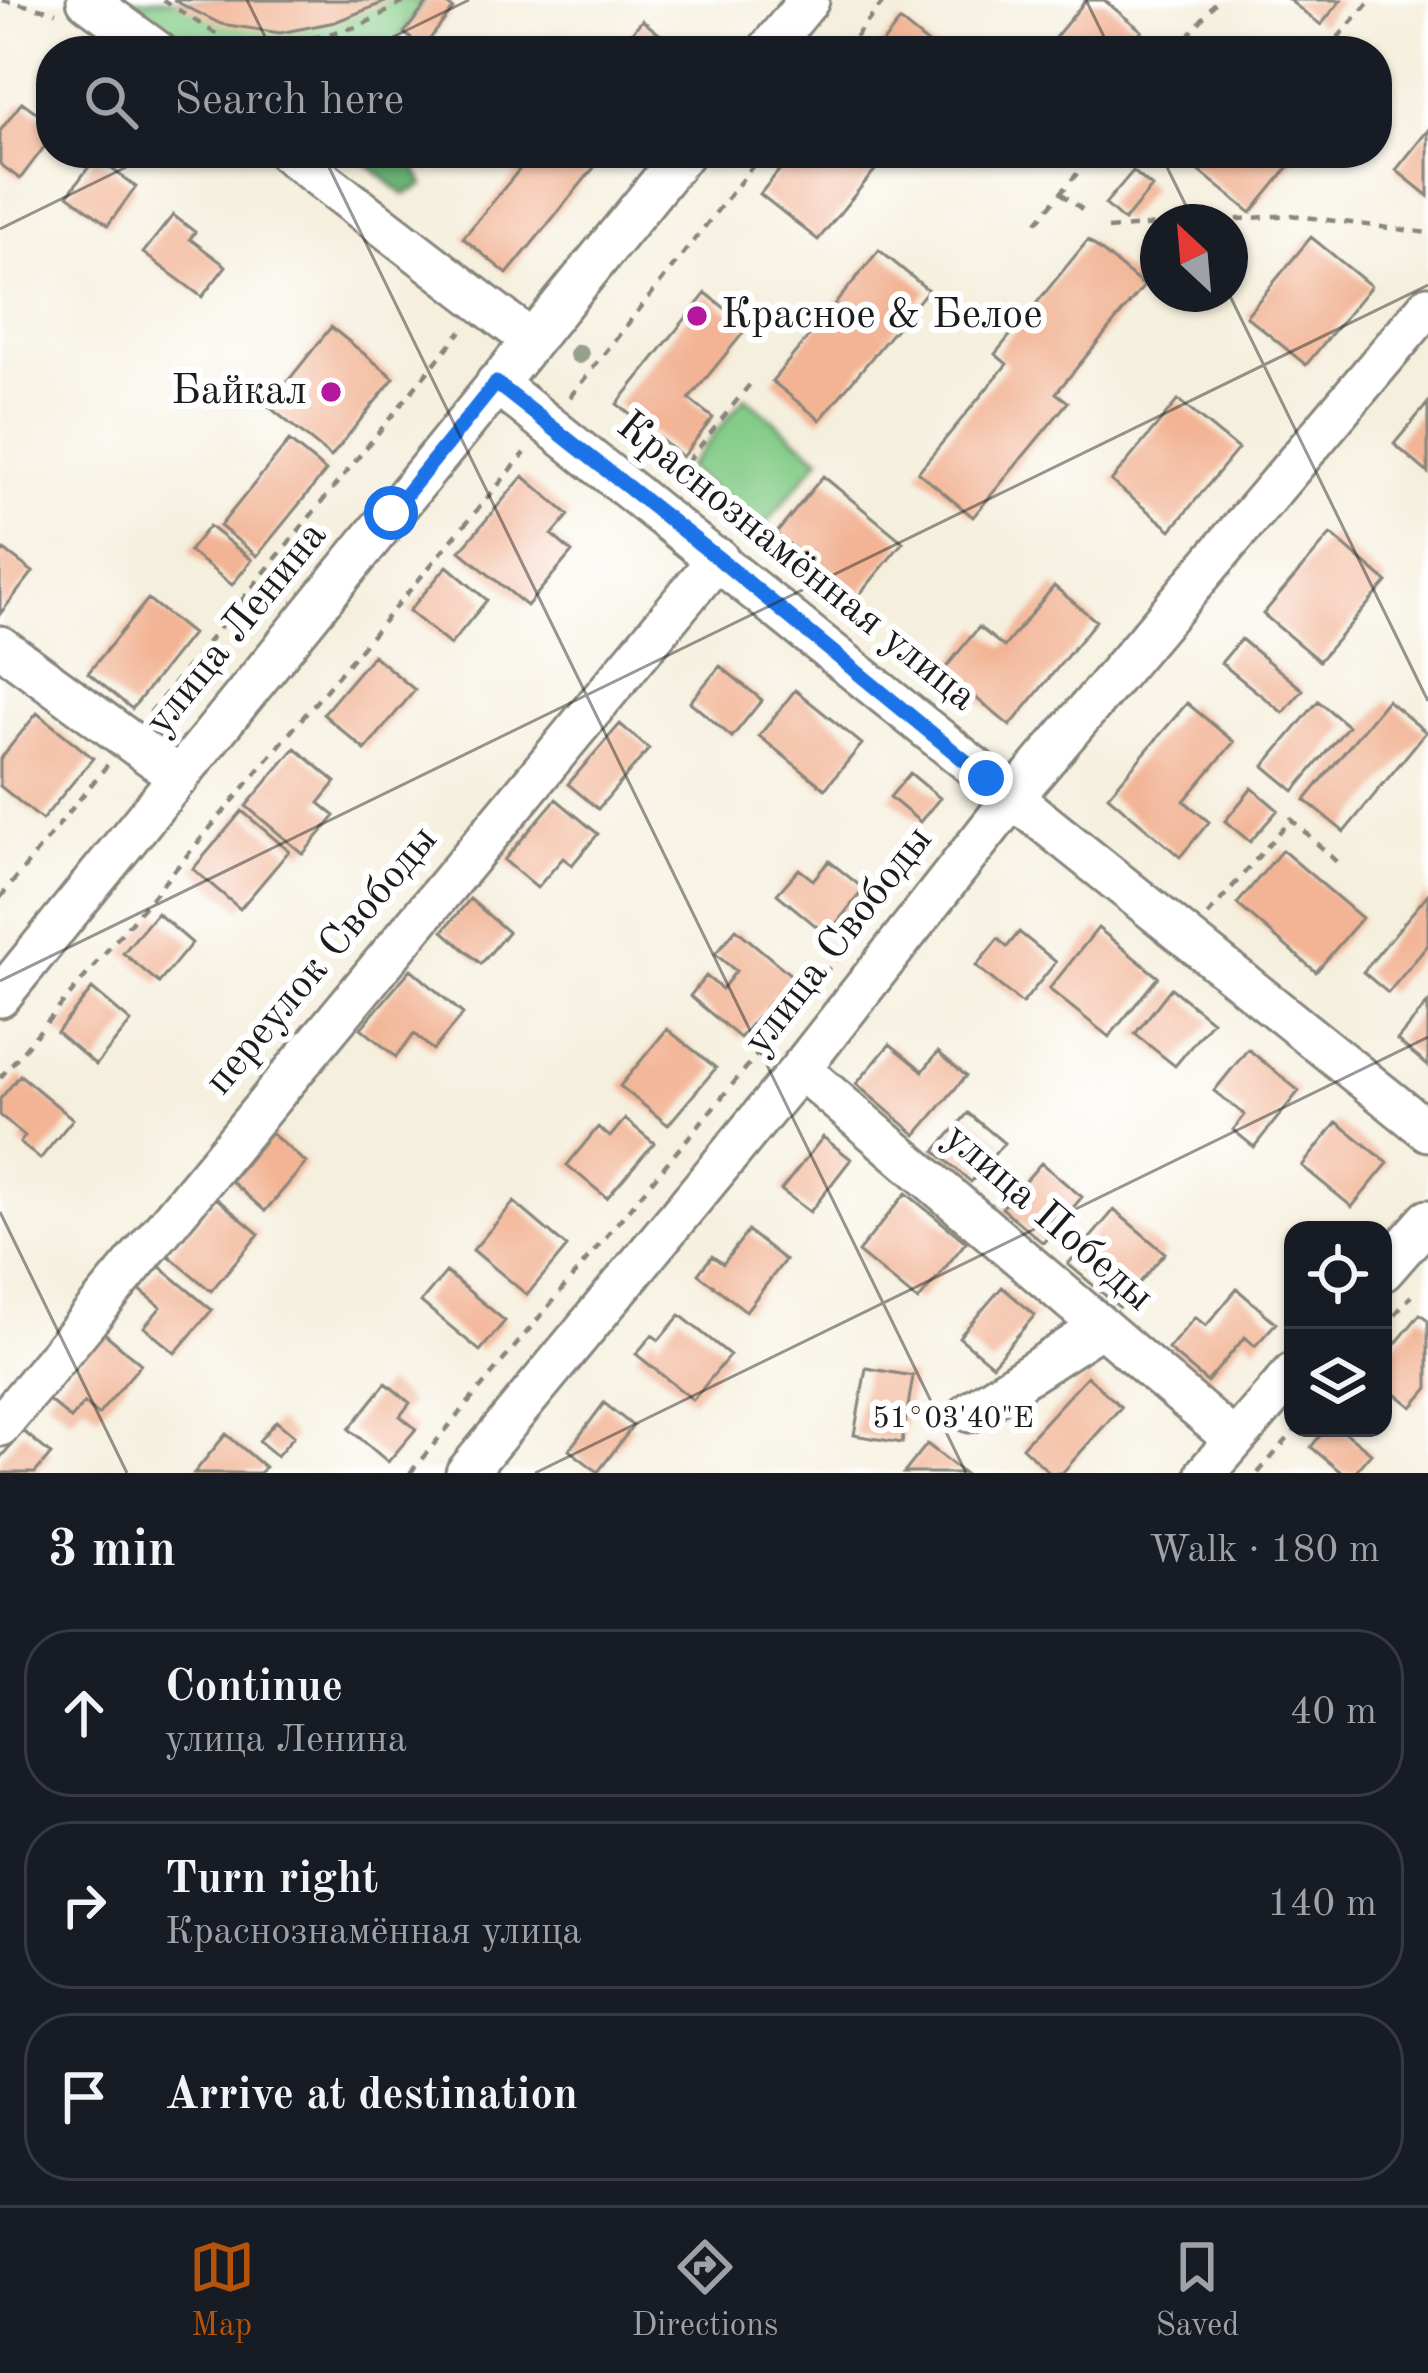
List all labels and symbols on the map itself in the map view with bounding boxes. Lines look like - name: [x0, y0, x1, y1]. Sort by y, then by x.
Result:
- north arrow: [1140, 204, 1248, 312]
- place label: Красное & Белое: [721, 295, 1042, 337]
- marker: Красное & Белое: [684, 303, 710, 329]
- place label: Байкал: [171, 371, 307, 413]
- marker: Байкал: [318, 379, 344, 405]
- street label: Краснознамённая улица: [608, 405, 984, 719]
- route start: [364, 486, 418, 540]
- street label: улица Ленина: [139, 515, 335, 743]
- route end: [959, 751, 1013, 805]
- street label: переулок Свободы: [198, 819, 446, 1103]
- street label: улица Свободы: [737, 819, 941, 1063]
- street label: улица Победы: [936, 1116, 1160, 1320]
- text: 51°03'40"E: [872, 1404, 1034, 1434]

